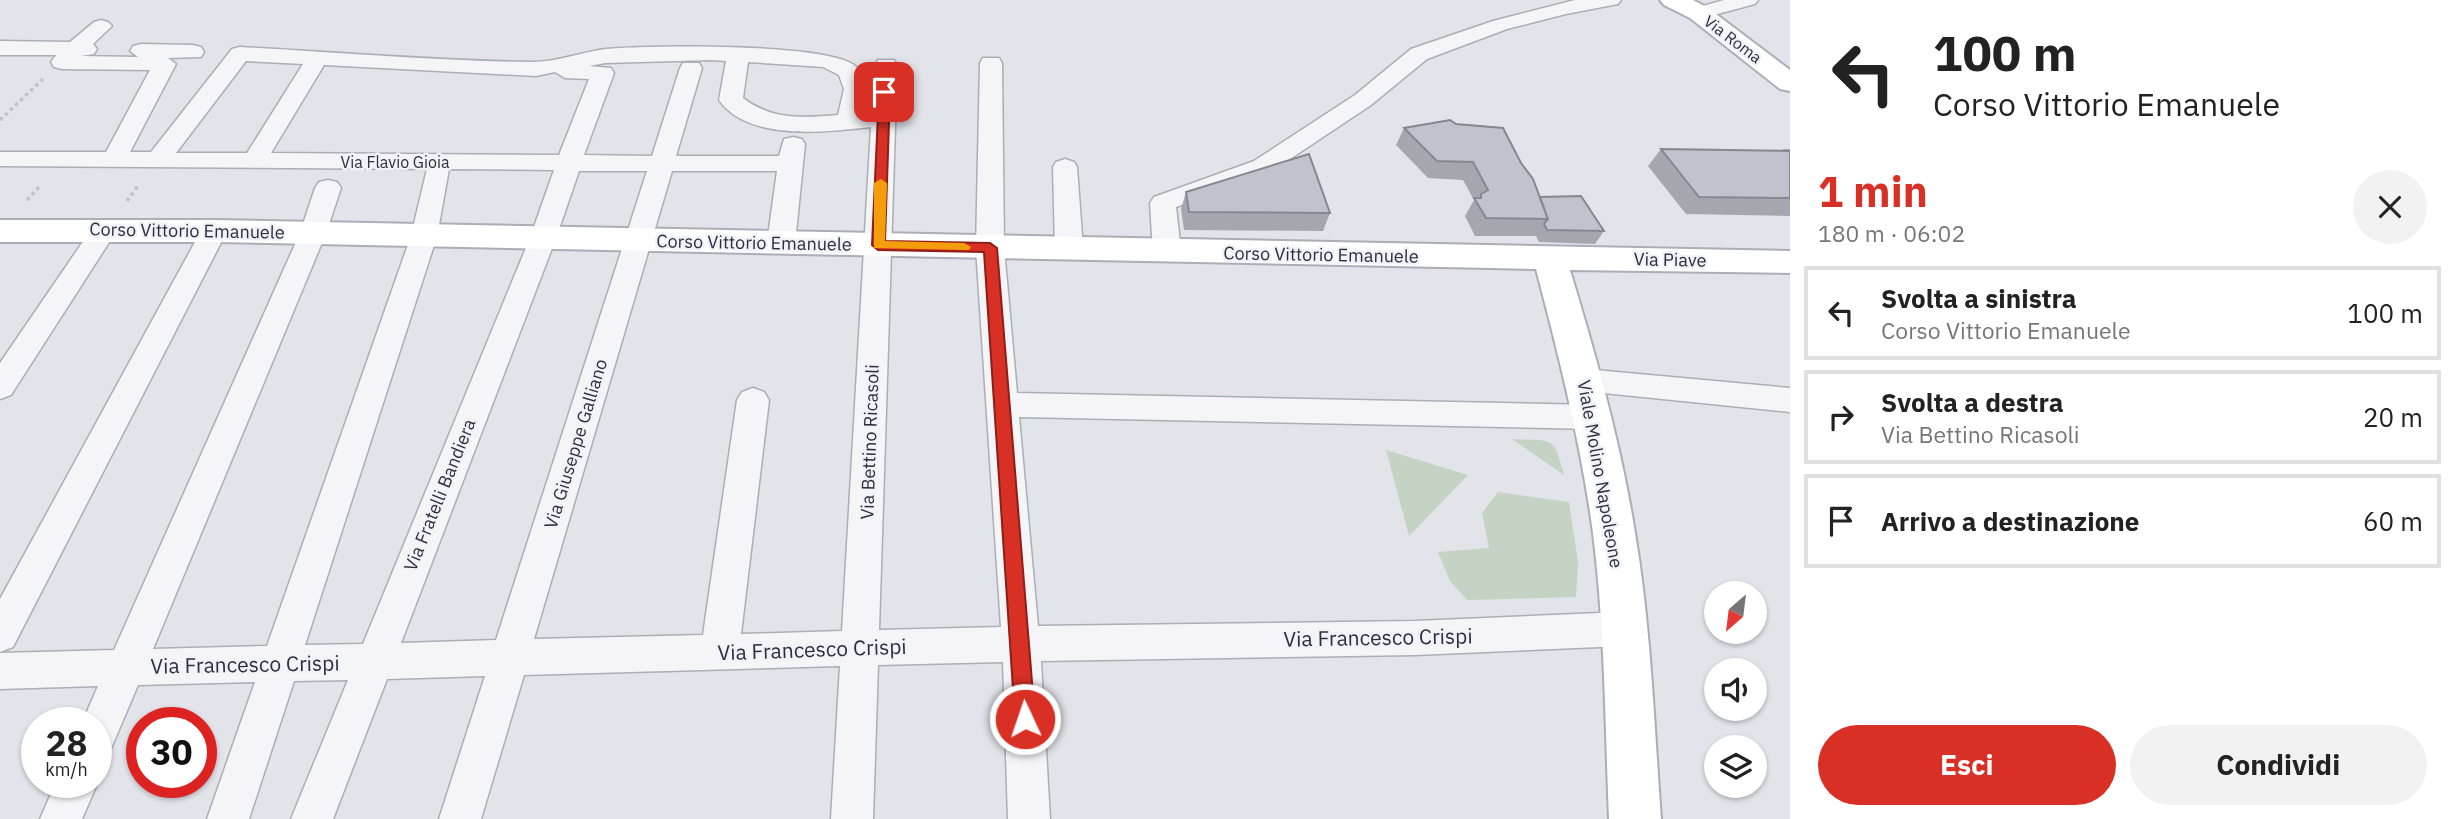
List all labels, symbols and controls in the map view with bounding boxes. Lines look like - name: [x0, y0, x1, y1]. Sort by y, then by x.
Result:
- street label: Via Roma: [1700, 11, 1766, 68]
- text: 100 m: [1933, 21, 2077, 84]
- icon: left: [1818, 28, 1909, 119]
- pin: [854, 62, 914, 122]
- icon: arrive: [865, 73, 903, 111]
- text: Corso Vittorio Emanuele: [1933, 83, 2280, 125]
- street label: Via Flavio Gioia: [340, 152, 450, 172]
- text: 1 min: [1818, 164, 1928, 219]
- button: close: [2353, 170, 2427, 244]
- street label: Corso Vittorio Emanuele: [89, 217, 285, 244]
- text: 180 m · 06:02: [1818, 218, 1965, 248]
- street label: Corso Vittorio Emanuele: [656, 229, 852, 256]
- street label: Corso Vittorio Emanuele: [1223, 241, 1419, 268]
- street label: Via Piave: [1633, 247, 1707, 272]
- text: Svolta a sinistra: [1881, 281, 2077, 315]
- icon: left: [1822, 294, 1860, 332]
- text: 100 m: [2347, 296, 2423, 330]
- text: Corso Vittorio Emanuele: [1881, 315, 2131, 345]
- street label: Via Giuseppe Galliano: [539, 356, 612, 532]
- street label: Via Bettino Ricasoli: [855, 364, 884, 520]
- street label: Viale Molino Napoleone: [1573, 378, 1628, 570]
- text: Svolta a destra: [1881, 385, 2063, 419]
- icon: right: [1822, 398, 1860, 436]
- text: 20 m: [2363, 400, 2423, 434]
- street label: Via Fratelli Bandiera: [398, 415, 481, 574]
- text: Via Bettino Ricasoli: [1881, 419, 2080, 449]
- icon: arrive: [1822, 502, 1860, 540]
- text: Arrivo a destinazione: [1881, 504, 2139, 538]
- text: 60 m: [2363, 504, 2423, 538]
- north arrow: [1704, 581, 1768, 644]
- map controls: [1704, 581, 1767, 798]
- street label: Via Francesco Crispi: [1283, 621, 1473, 653]
- street label: Via Francesco Crispi: [717, 632, 907, 666]
- street label: Via Francesco Crispi: [150, 648, 340, 680]
- button: sound: [1704, 658, 1767, 721]
- position arrow: [988, 682, 1062, 756]
- speed limit sign: 30: [126, 707, 217, 798]
- text: 28: [45, 720, 88, 766]
- button: Esci: [1818, 725, 2116, 805]
- button: Condividi: [2130, 725, 2427, 805]
- button: layers: [1704, 735, 1767, 798]
- text: km/h: [45, 758, 88, 781]

